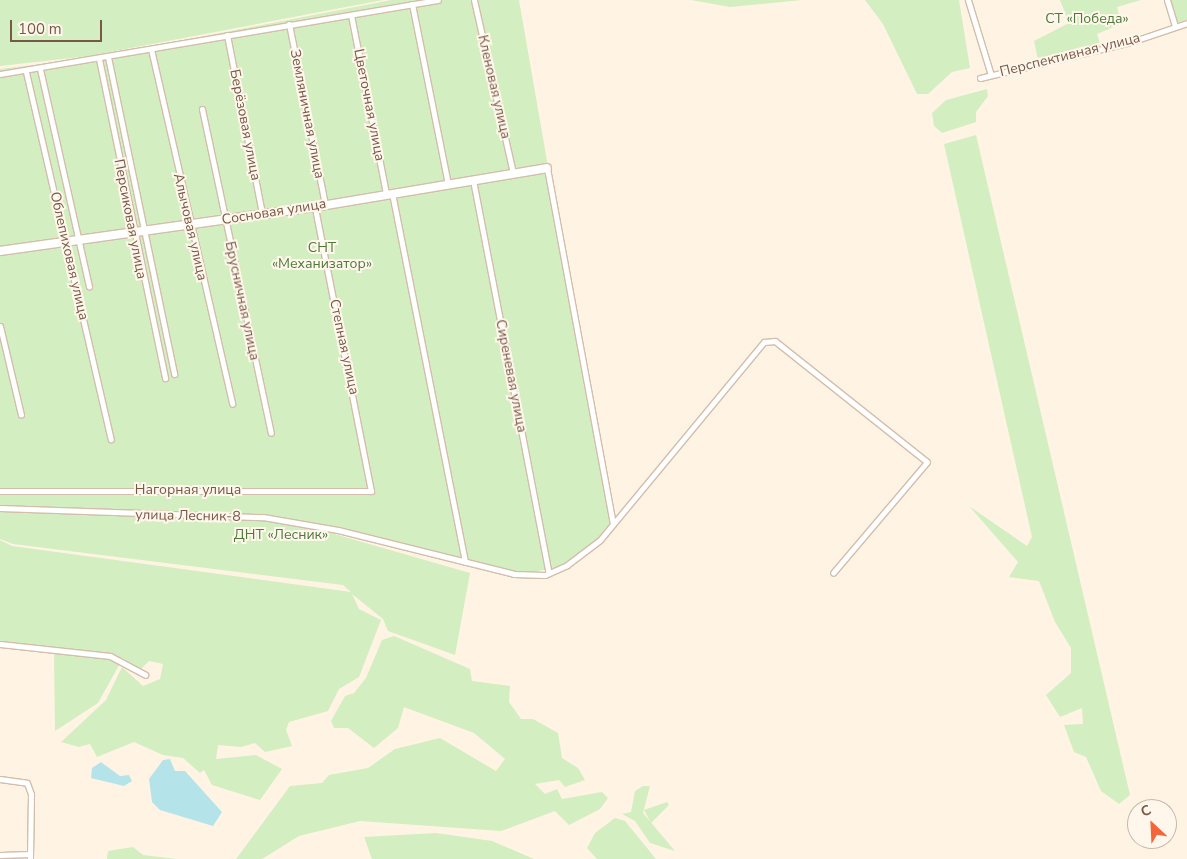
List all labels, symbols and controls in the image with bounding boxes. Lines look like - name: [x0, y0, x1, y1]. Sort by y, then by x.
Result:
- scale bar: [12, 10, 105, 42]
- park label: СТ «Победа»: [1045, 11, 1129, 27]
- text: 100 m: [18, 19, 62, 39]
- street label: Перспективная улица: [998, 29, 1142, 81]
- street label: Кленовая улица: [474, 33, 514, 141]
- street label: Цветочная улица: [350, 47, 388, 163]
- street label: Земляничная улица: [286, 48, 328, 180]
- street label: Берёзовая улица: [226, 68, 264, 182]
- street label: Персиковая улица: [110, 158, 150, 280]
- street label: Алычовая улица: [169, 172, 211, 282]
- street label: Облепиховая улица: [46, 190, 92, 322]
- street label: Сосновая улица: [221, 195, 327, 229]
- street label: Брусничная улица: [221, 240, 263, 362]
- park label: СНТ «Механизатор»: [272, 240, 372, 272]
- street label: Степная улица: [326, 298, 362, 396]
- street label: Сиреневая улица: [492, 318, 530, 434]
- street label: Нагорная улица: [135, 482, 241, 498]
- street label: улица Лесник-8: [135, 507, 241, 525]
- park label: ДНТ «Лесник»: [234, 527, 328, 543]
- north arrow: [1127, 799, 1177, 849]
- text: С: [1138, 800, 1154, 821]

